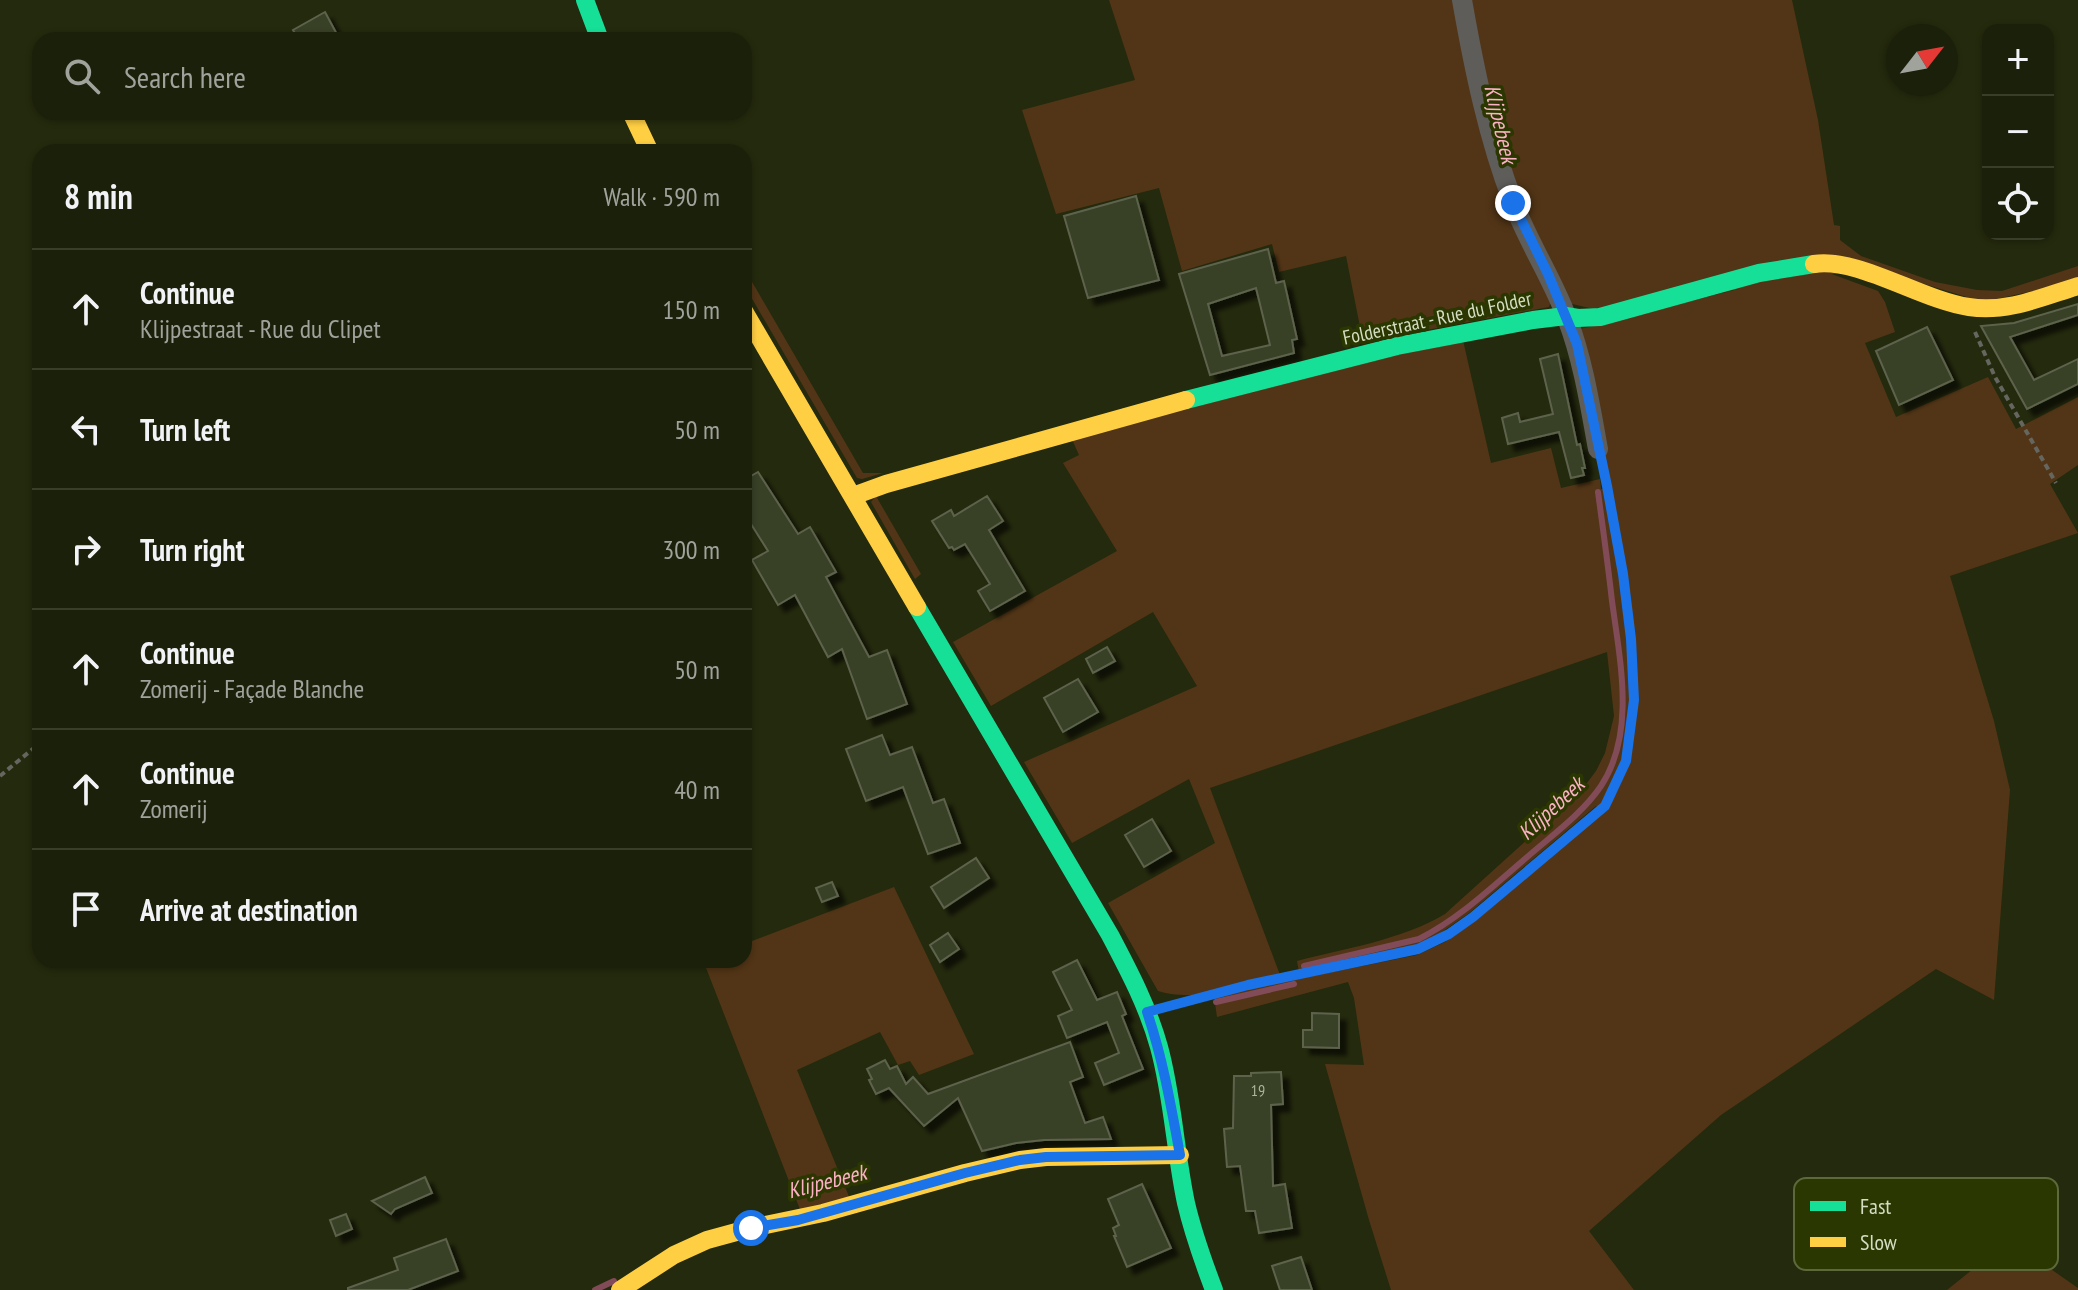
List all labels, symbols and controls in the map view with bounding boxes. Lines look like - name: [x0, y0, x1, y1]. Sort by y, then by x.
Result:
- north arrow: [1886, 24, 1958, 96]
- map controls: [1982, 24, 2054, 240]
- button: +: [1982, 24, 2054, 96]
- search box: [32, 32, 752, 120]
- icon: search: [60, 54, 104, 98]
- text: Search here: [124, 57, 246, 96]
- water label: Klijpebeek: [1478, 82, 1524, 169]
- button: −: [1982, 96, 2054, 168]
- button: locate: [1982, 168, 2054, 240]
- text: 8 min: [64, 174, 133, 218]
- text: Walk · 590 m: [603, 180, 720, 213]
- route end: [1495, 185, 1531, 221]
- text: Continue: [140, 273, 235, 312]
- street label: Folderstraat - Rue du Folder: [1340, 285, 1534, 351]
- icon: ahead: [64, 287, 108, 331]
- text: 150 m: [662, 293, 720, 326]
- text: Klijpestraat - Rue du Clipet: [140, 312, 381, 345]
- icon: left: [64, 407, 108, 451]
- text: Turn left: [140, 410, 230, 449]
- text: 50 m: [674, 413, 720, 446]
- icon: right: [64, 527, 108, 571]
- text: Turn right: [140, 530, 244, 569]
- text: 300 m: [662, 533, 720, 566]
- text: Continue: [140, 633, 235, 672]
- icon: ahead: [64, 647, 108, 691]
- text: 50 m: [674, 653, 720, 686]
- text: Zomerij - Façade Blanche: [140, 672, 364, 705]
- text: Continue: [140, 753, 235, 792]
- icon: ahead: [64, 767, 108, 811]
- water label: Klijpebeek: [1512, 769, 1592, 846]
- text: 40 m: [674, 773, 720, 806]
- text: Zomerij: [140, 792, 208, 825]
- icon: arrive: [64, 887, 108, 931]
- text: Arrive at destination: [140, 890, 358, 929]
- house number: 19: [1251, 1080, 1265, 1100]
- water label: Klijpebeek: [785, 1157, 872, 1204]
- legend: [1794, 1178, 2058, 1270]
- text: Fast: [1860, 1192, 1891, 1220]
- route start: [733, 1210, 769, 1246]
- text: Slow: [1860, 1228, 1897, 1256]

